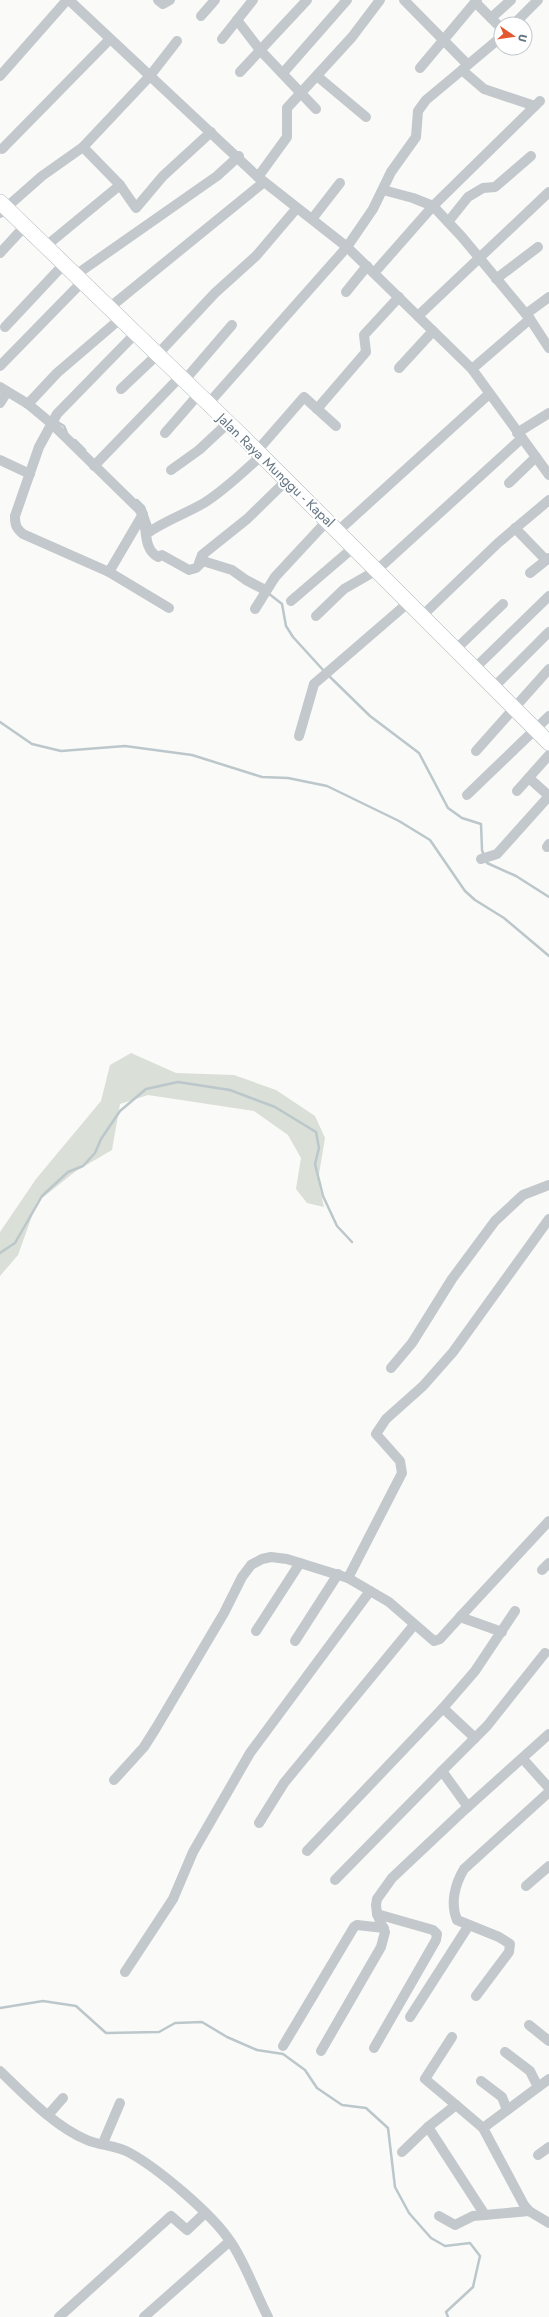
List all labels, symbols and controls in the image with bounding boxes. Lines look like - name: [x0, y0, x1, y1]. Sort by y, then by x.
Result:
- north arrow: [493, 16, 533, 56]
- text: U: [514, 33, 531, 44]
- street label: Jalan Raya Munggu - Kapal: [211, 407, 339, 532]

